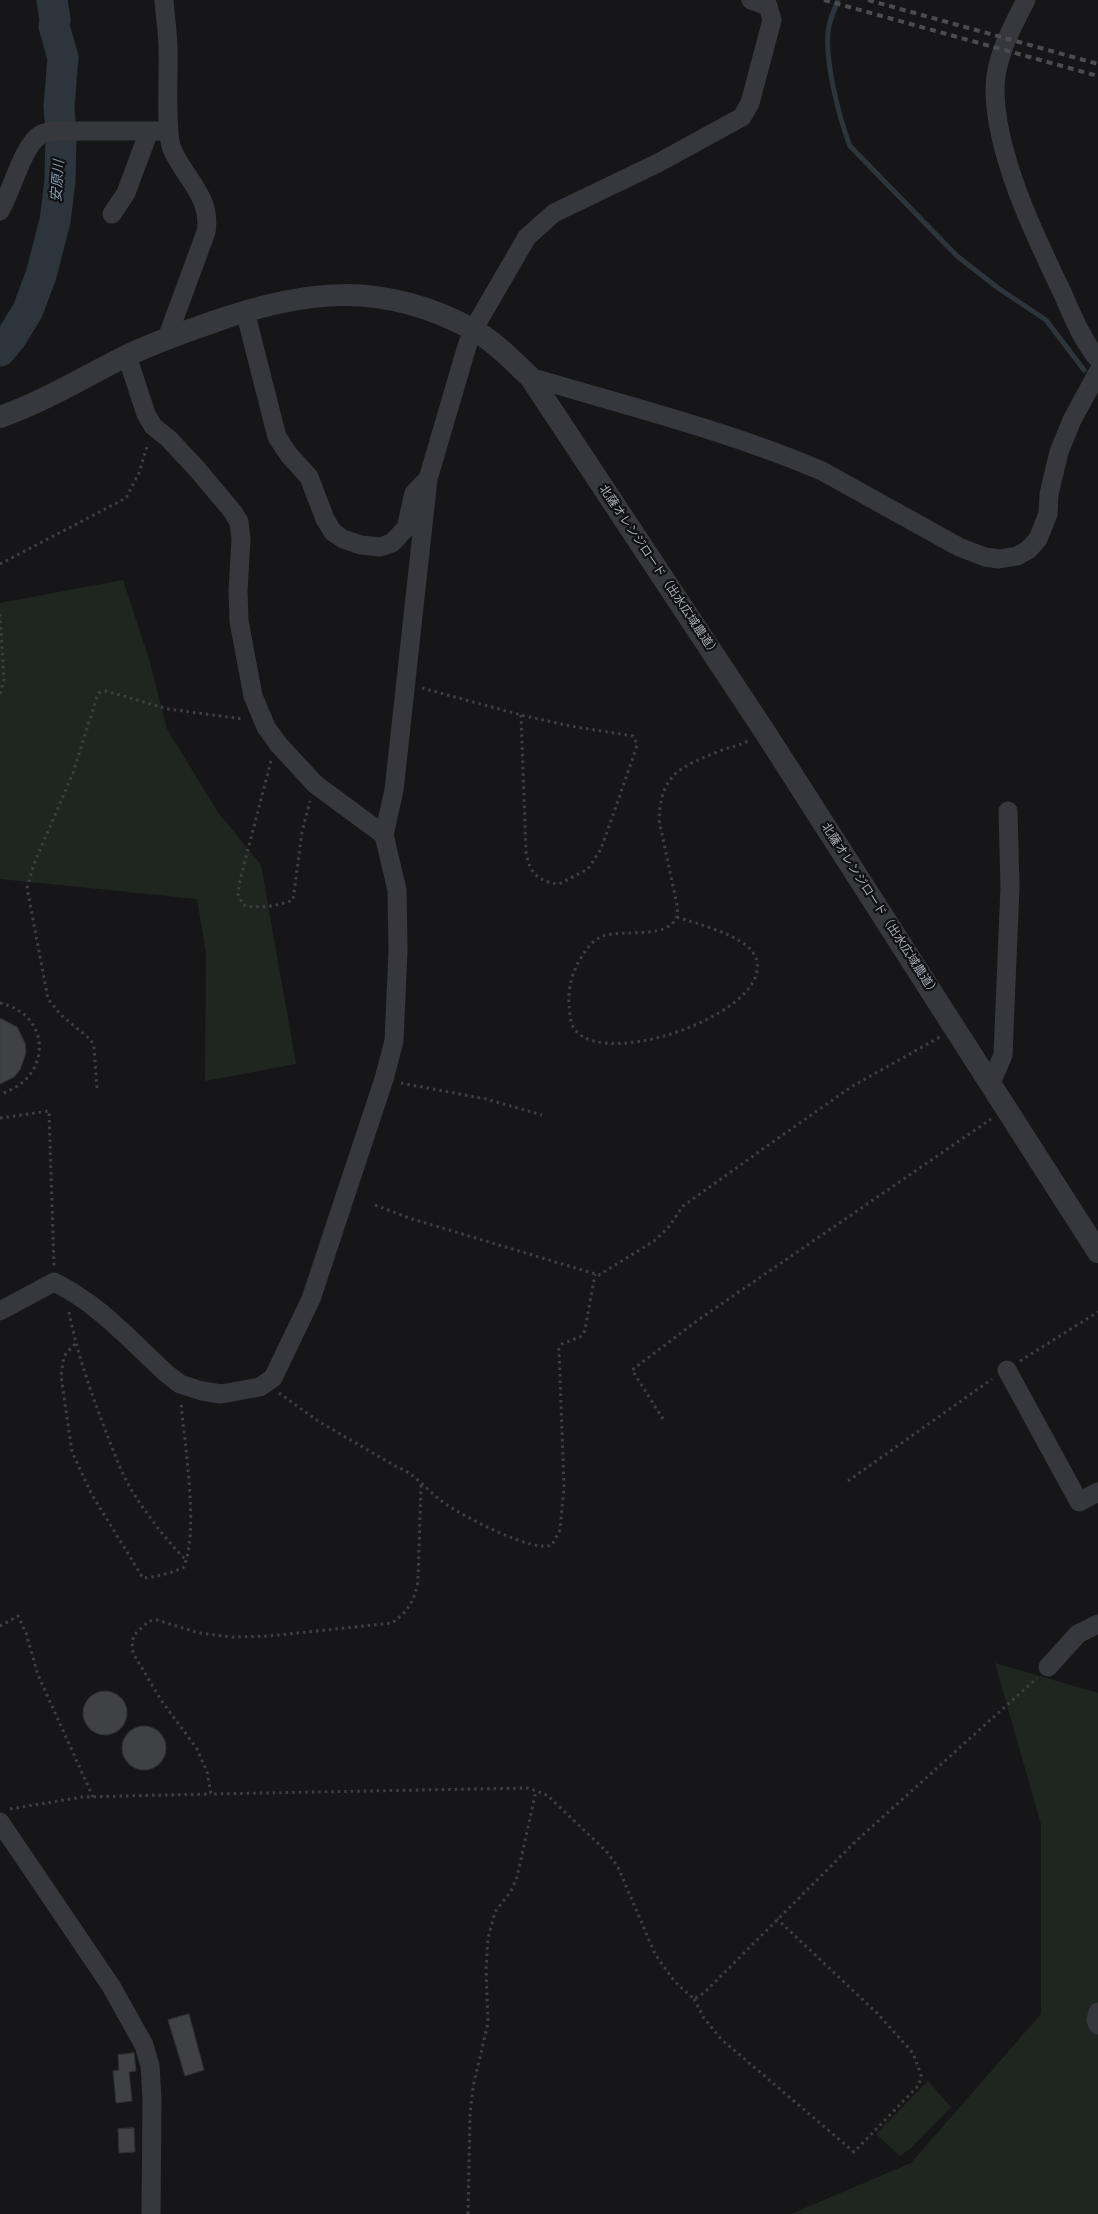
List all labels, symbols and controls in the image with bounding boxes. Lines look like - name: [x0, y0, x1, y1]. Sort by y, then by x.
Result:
- water label: 安原川: [48, 159, 68, 203]
- street label: 北薩オレンジロード（出水広域農道）: [596, 482, 722, 660]
- street label: 北薩オレンジロード（出水広域農道）: [818, 821, 942, 999]

